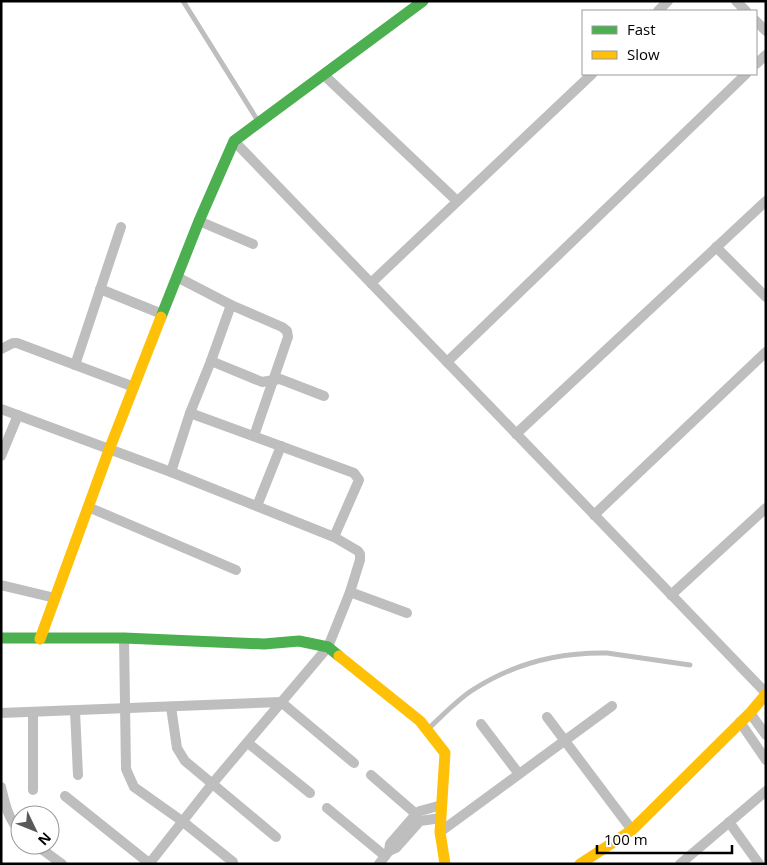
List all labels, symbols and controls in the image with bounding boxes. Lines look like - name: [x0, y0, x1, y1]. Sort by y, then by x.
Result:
- legend: [582, 10, 757, 75]
- text: Fast: [627, 19, 656, 39]
- text: Slow: [627, 44, 660, 64]
- north arrow: [10, 805, 60, 855]
- scale bar: [597, 822, 732, 854]
- text: N: [34, 829, 56, 850]
- text: 100 m: [604, 829, 648, 849]

